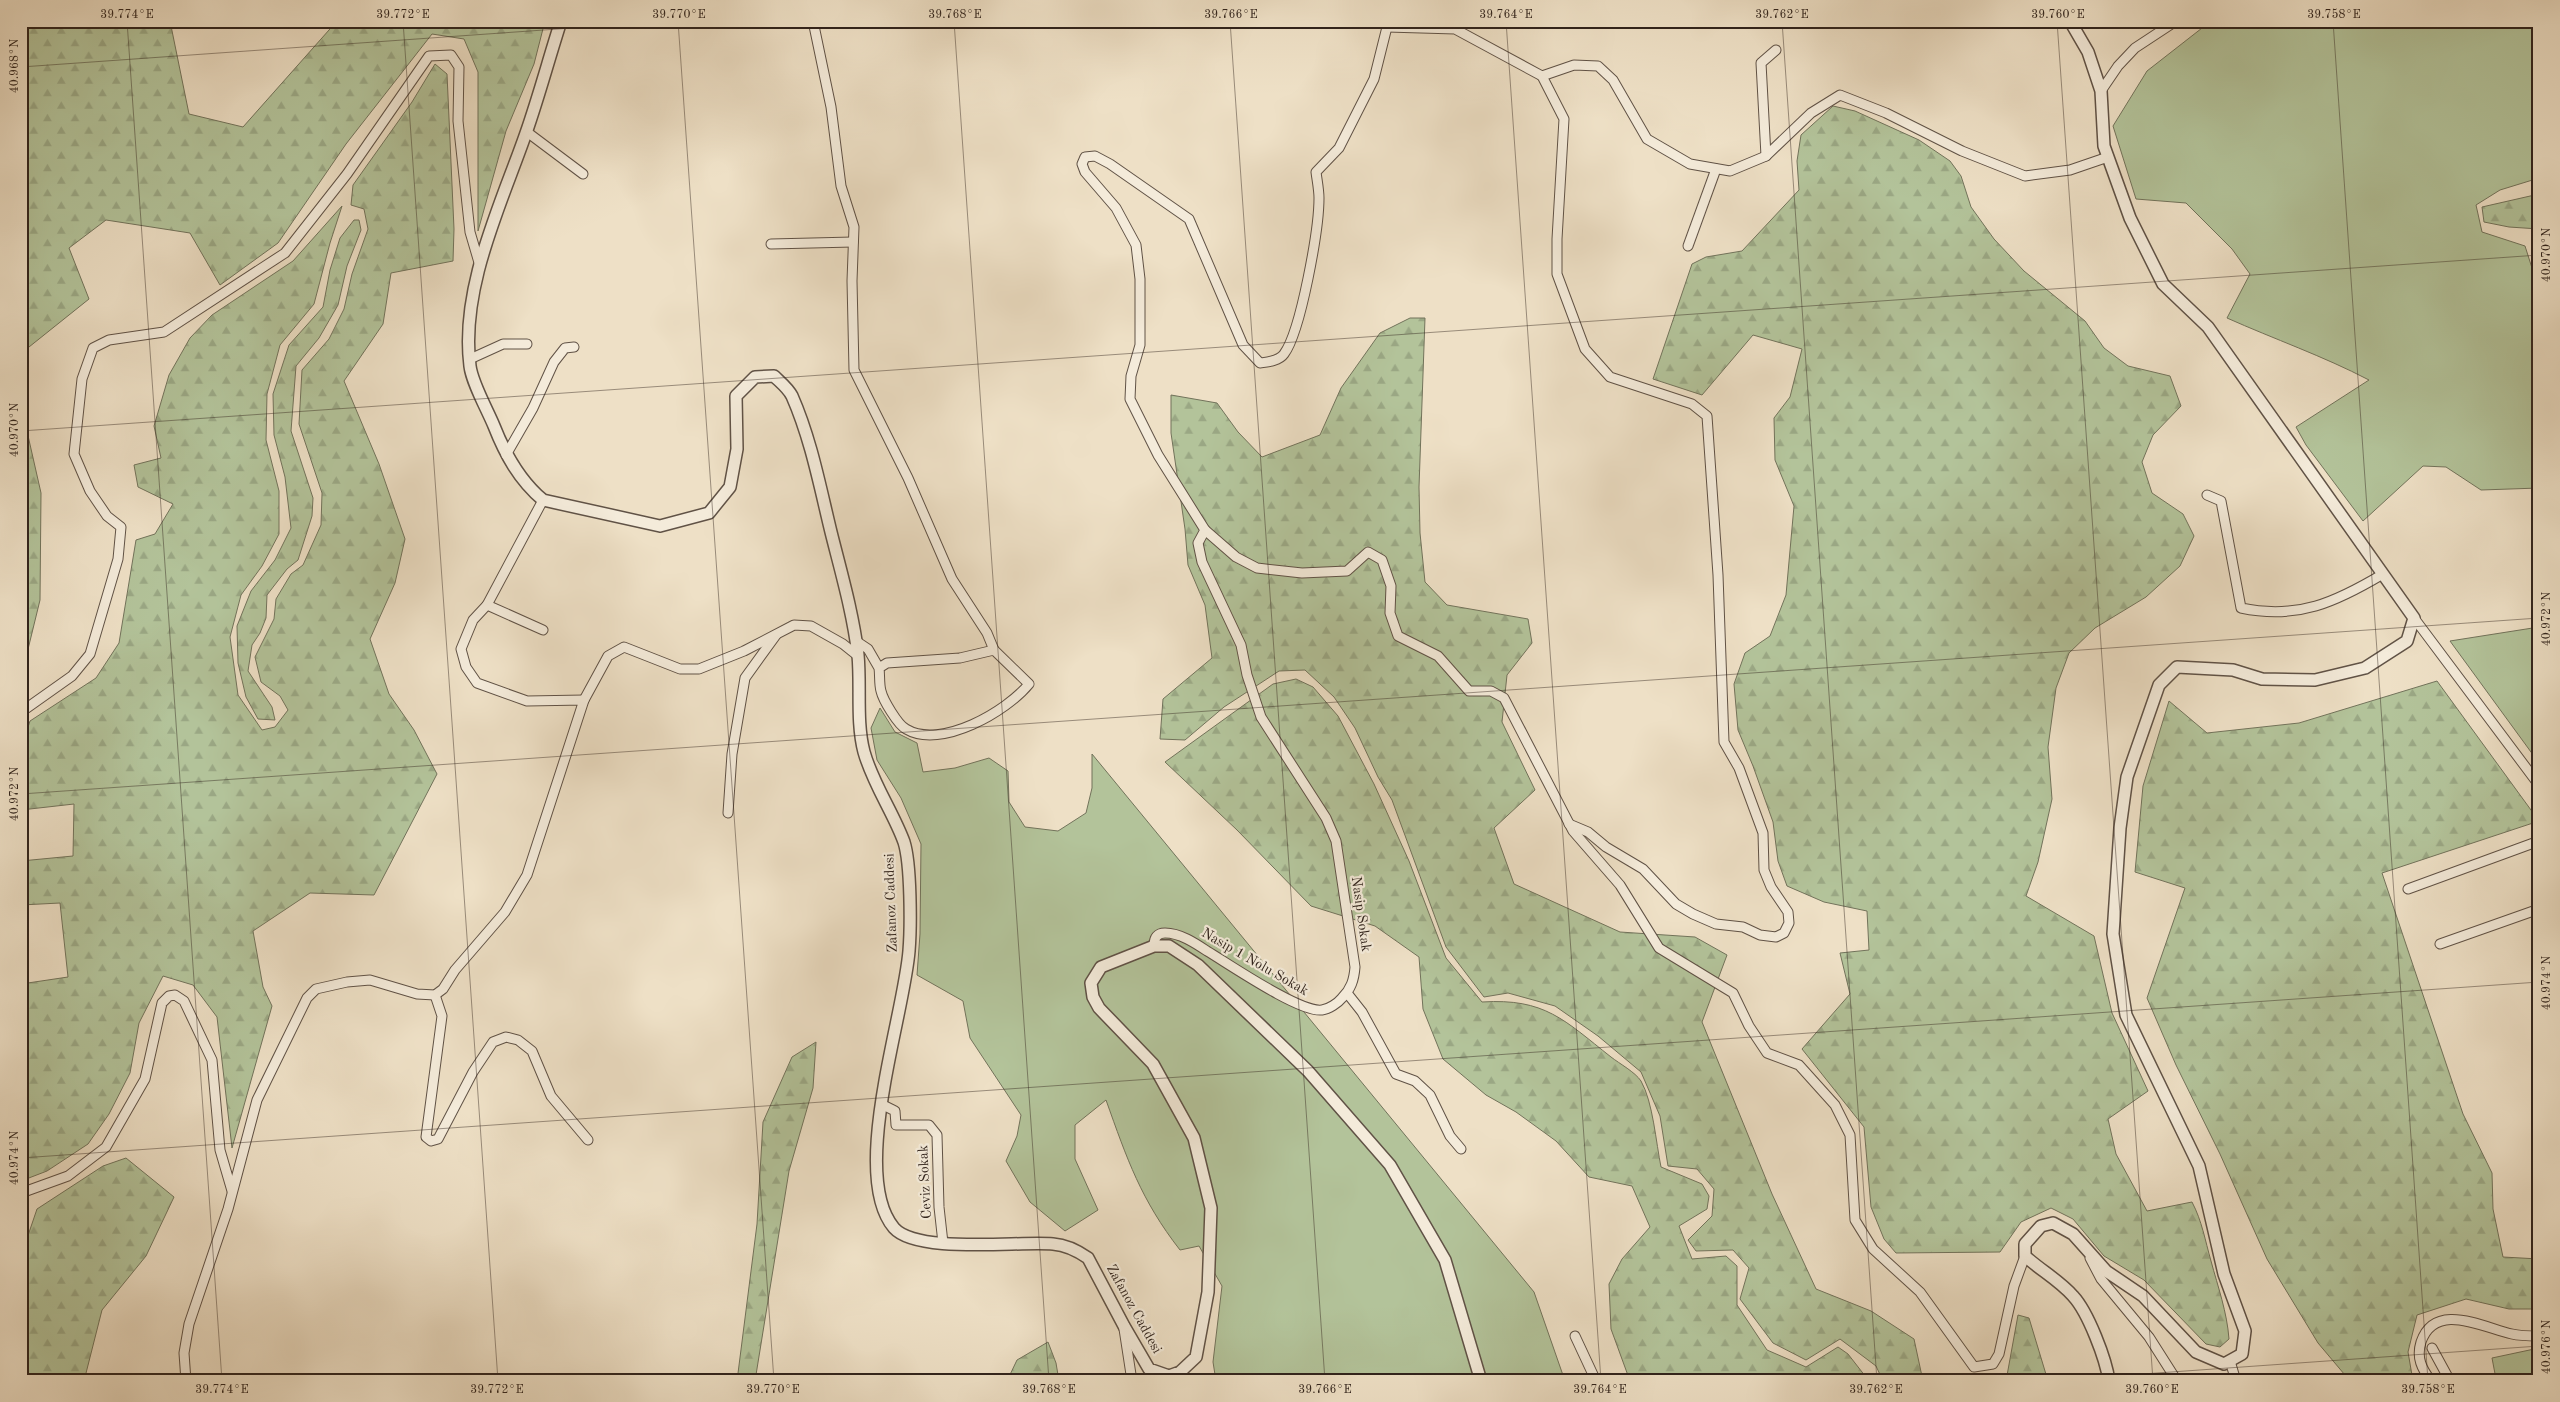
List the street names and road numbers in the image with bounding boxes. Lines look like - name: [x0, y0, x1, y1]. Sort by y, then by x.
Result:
- street label: Zafanoz Caddesi: [882, 853, 900, 953]
- street label: Nasip Sokak: [1349, 875, 1373, 953]
- street label: Nasip 1 Nolu Sokak: [1199, 926, 1311, 998]
- street label: Ceviz Sokak: [916, 1145, 934, 1219]
- street label: Zafanoz Caddesi: [1104, 1262, 1164, 1356]

